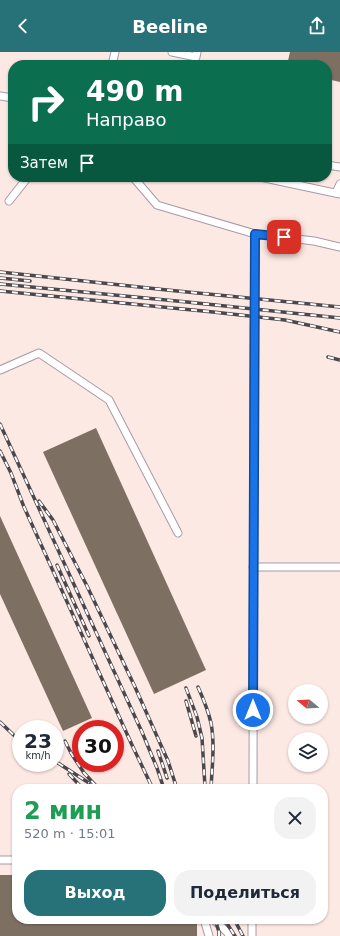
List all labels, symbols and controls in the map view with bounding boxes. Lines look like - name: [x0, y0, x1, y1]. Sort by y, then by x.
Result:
- icon: back: [12, 15, 34, 37]
- icon: share: [306, 15, 328, 37]
- text: Beeline: [132, 16, 208, 37]
- text: 490 m: [86, 75, 183, 108]
- icon: right: [20, 76, 72, 128]
- text: Направо: [86, 109, 166, 130]
- icon: arrive: [76, 152, 98, 174]
- text: Затем: [20, 154, 68, 172]
- pin: [267, 220, 301, 254]
- icon: arrive: [273, 226, 295, 248]
- north arrow: [288, 684, 328, 724]
- map controls: [288, 684, 328, 772]
- position arrow: [232, 689, 274, 731]
- speed limit sign: 30: [72, 720, 124, 772]
- text: 23: [24, 729, 52, 753]
- button: layers: [288, 732, 328, 772]
- text: km/h: [25, 750, 51, 761]
- text: 2 мин: [24, 797, 102, 825]
- button: close: [274, 797, 316, 839]
- text: 520 m · 15:01: [24, 826, 115, 841]
- button: Выход: [24, 870, 166, 916]
- button: Поделиться: [174, 870, 316, 916]

